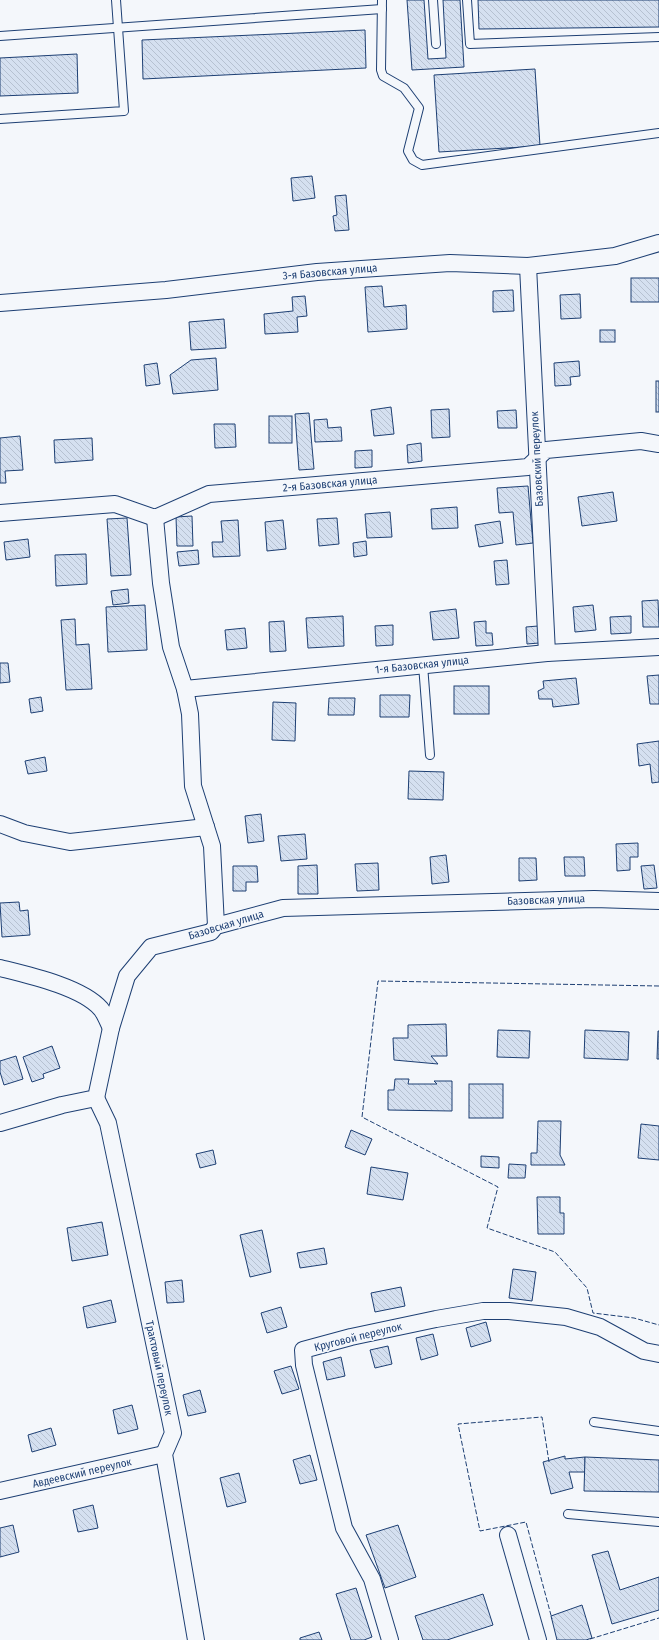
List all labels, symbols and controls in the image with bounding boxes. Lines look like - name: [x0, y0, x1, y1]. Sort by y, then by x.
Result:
- street label: 3-я Базовская улица: [282, 261, 378, 283]
- street label: Базовский переулок: [528, 410, 546, 507]
- street label: 2-я Базовская улица: [282, 473, 378, 495]
- street label: 1-я Базовская улица: [374, 654, 470, 676]
- street label: Базовская улица: [507, 892, 585, 908]
- street label: Базовская улица: [187, 907, 265, 943]
- street label: Трактовый переулок: [143, 1319, 176, 1417]
- street label: Круговой переулок: [313, 1320, 404, 1354]
- street label: Авдеевский переулок: [31, 1455, 134, 1491]

